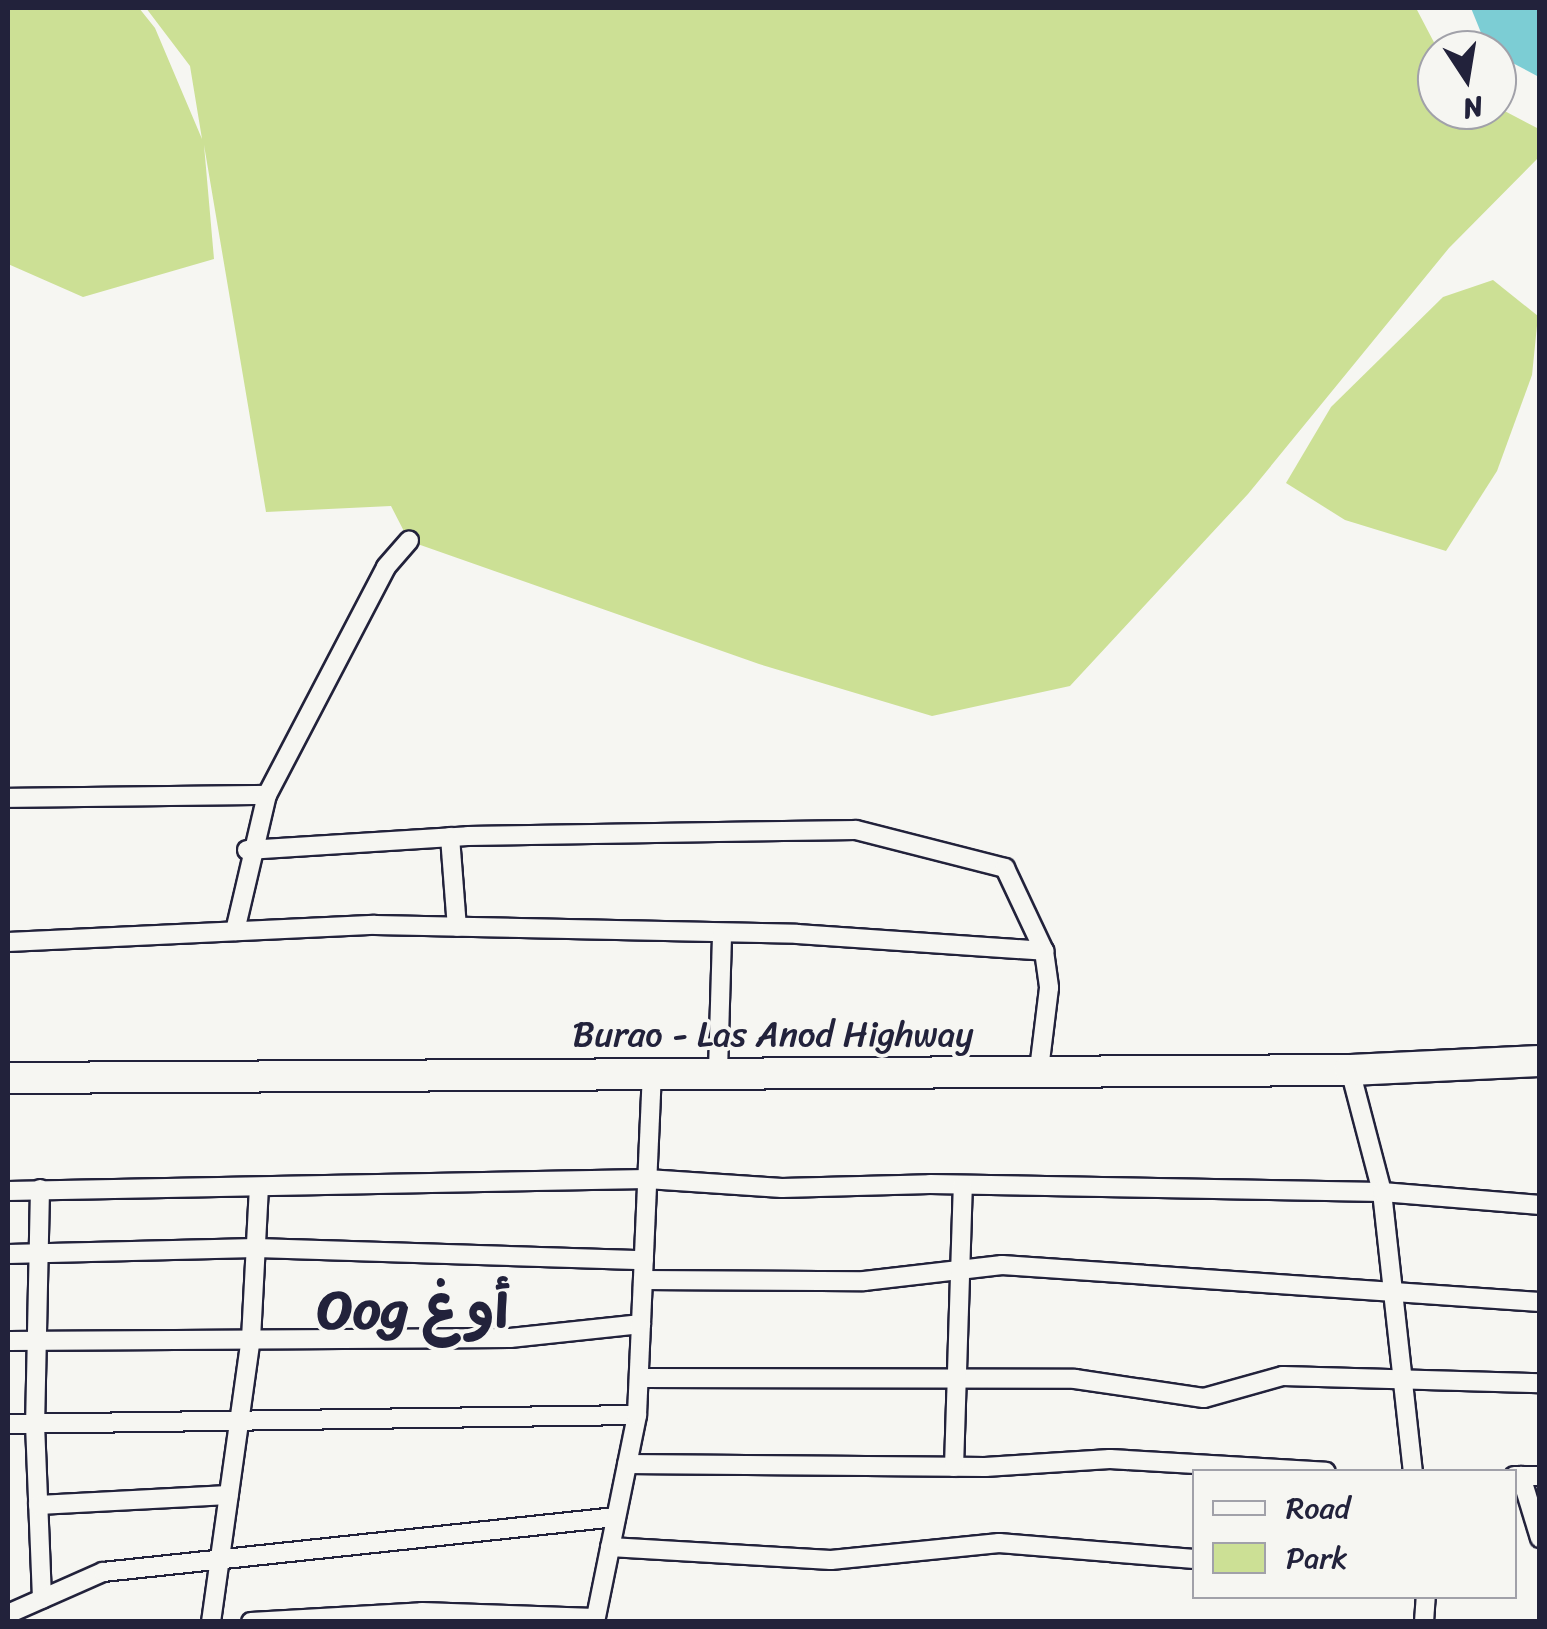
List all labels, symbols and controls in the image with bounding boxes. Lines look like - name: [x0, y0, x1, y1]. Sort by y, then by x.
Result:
- north arrow: [1417, 30, 1517, 130]
- text: N: [1458, 82, 1488, 134]
- street label: Burao - Las Anod Highway: [573, 1013, 973, 1055]
- district label: Oog أوغ: [317, 1277, 509, 1343]
- legend: [1192, 1469, 1517, 1599]
- text: Road: [1286, 1481, 1350, 1535]
- text: Park: [1286, 1531, 1348, 1585]

